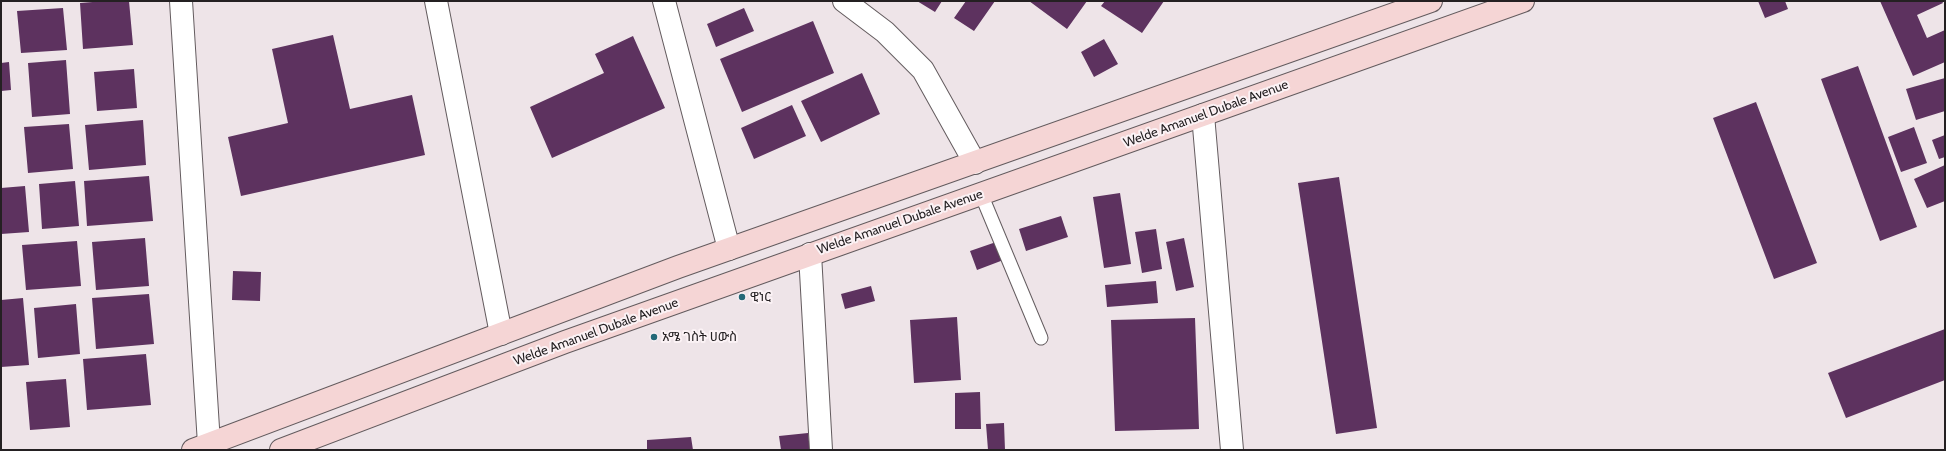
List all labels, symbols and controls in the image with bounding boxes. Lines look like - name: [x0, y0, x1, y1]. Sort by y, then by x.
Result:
- street label: Welde Amanuel Dubale Avenue: [1122, 77, 1290, 151]
- street label: Welde Amanuel Dubale Avenue: [815, 186, 985, 258]
- place label: ዊነር: [750, 289, 771, 305]
- marker: ዊነር: [737, 292, 747, 302]
- street label: Welde Amanuel Dubale Avenue: [512, 295, 680, 369]
- place label: አሜ ገስት ሀውስ: [662, 329, 737, 345]
- marker: አሜ ገስት ሀውስ: [649, 332, 659, 342]

